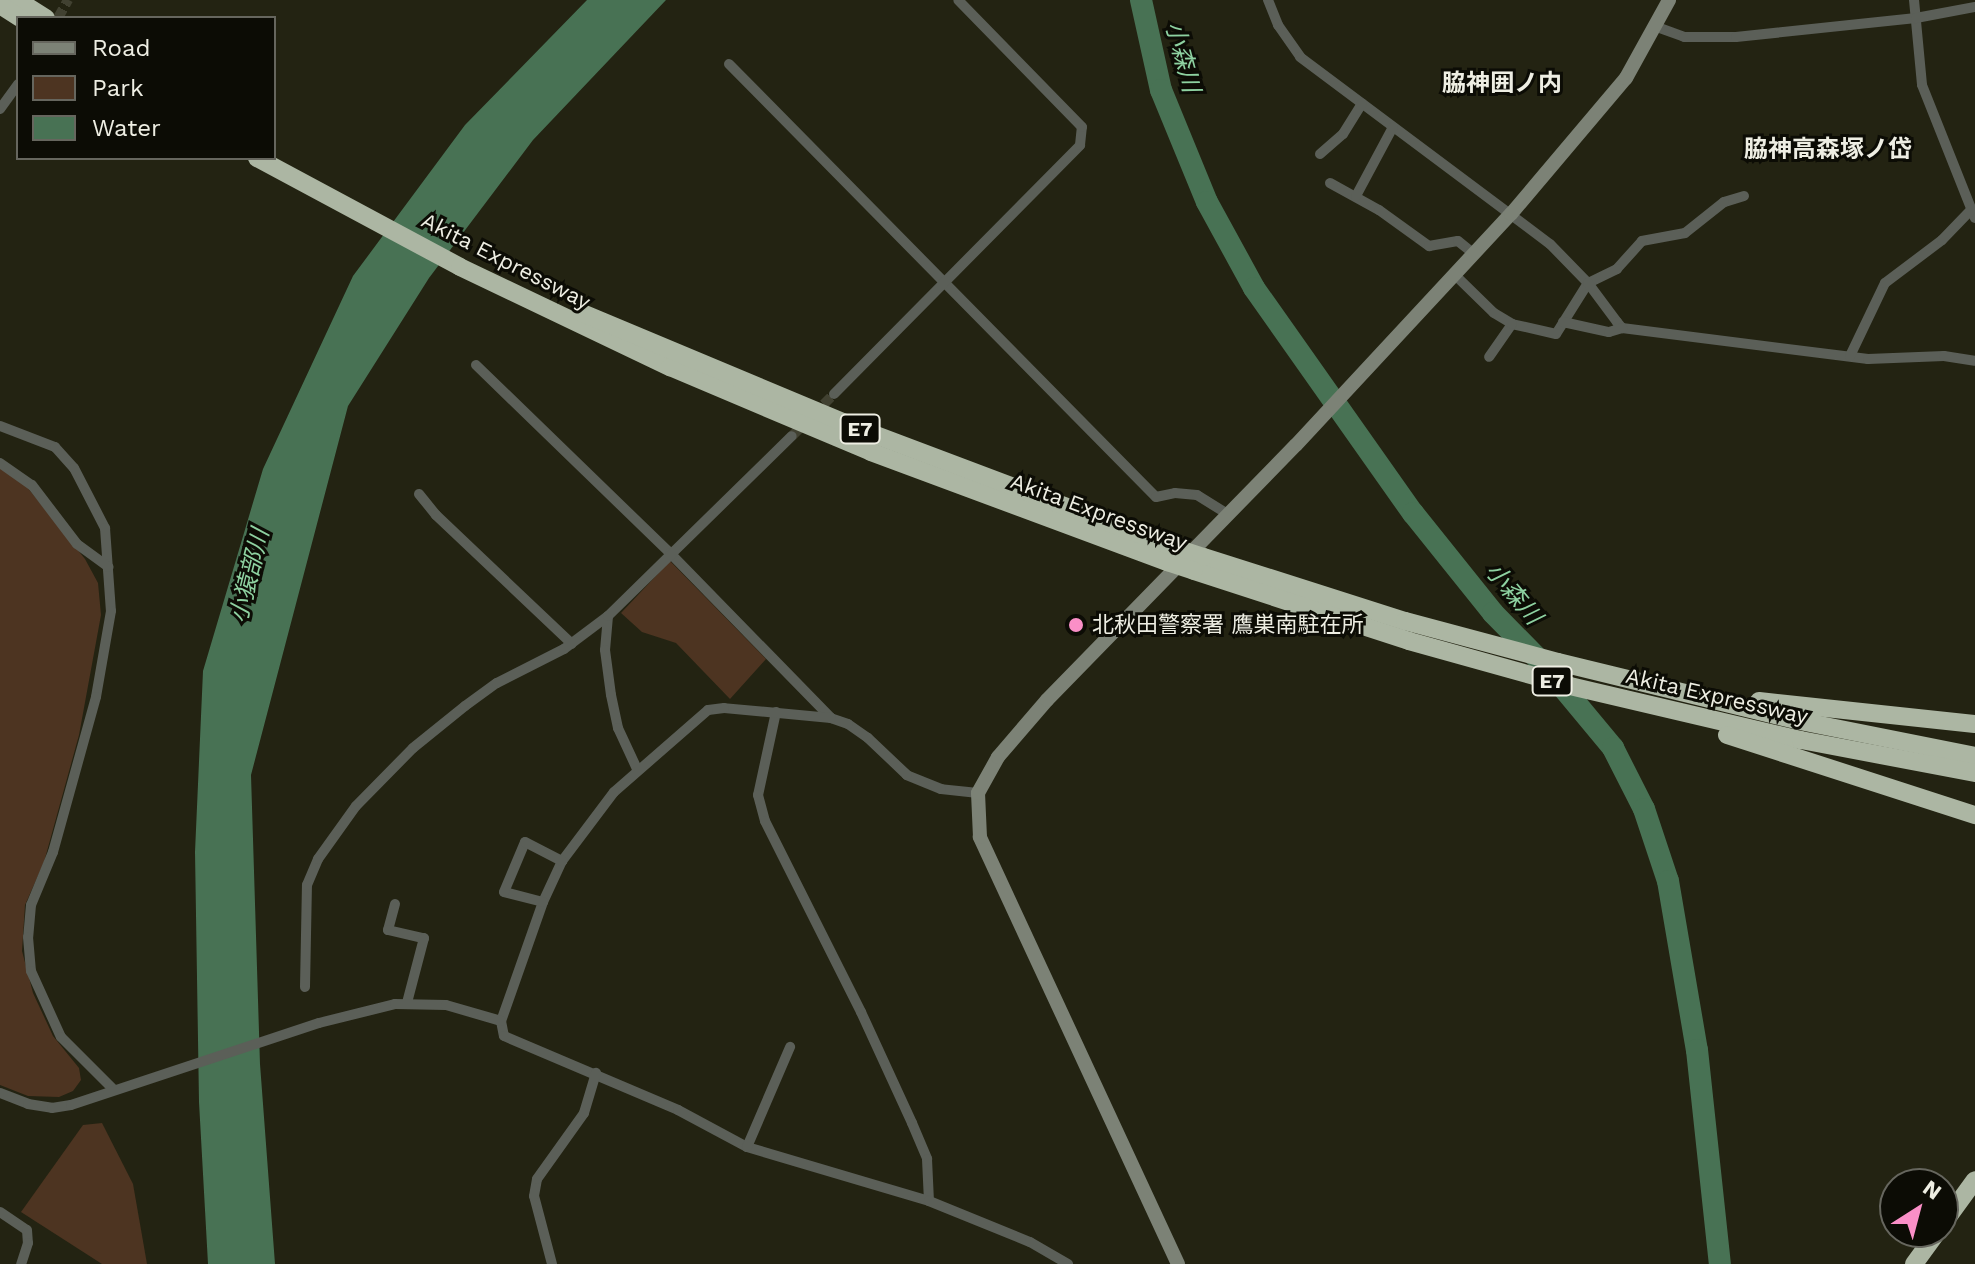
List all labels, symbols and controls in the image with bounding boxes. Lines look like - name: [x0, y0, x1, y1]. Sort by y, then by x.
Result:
- legend: [16, 16, 276, 160]
- water label: 小森川: [1159, 18, 1205, 96]
- text: Road: [92, 34, 151, 62]
- district label: 脇神囲ノ内: [1442, 70, 1562, 98]
- text: Park: [92, 74, 144, 102]
- text: Water: [92, 114, 161, 142]
- district label: 脇神高森塚ノ岱: [1744, 136, 1912, 164]
- street label: Akita Expressway: [417, 207, 595, 315]
- road number: E7: [838, 413, 882, 445]
- street label: Akita Expressway: [1007, 468, 1191, 556]
- water label: 小猿部川: [224, 526, 276, 626]
- water label: 小森川: [1479, 557, 1547, 631]
- place label: 北秋田警察署 鷹巣南駐在所: [1092, 612, 1364, 638]
- marker: 北秋田警察署 鷹巣南駐在所: [1067, 616, 1085, 634]
- street label: Akita Expressway: [1623, 662, 1811, 730]
- road number: E7: [1530, 665, 1574, 697]
- north arrow: [1879, 1168, 1959, 1248]
- text: N: [1918, 1175, 1946, 1205]

